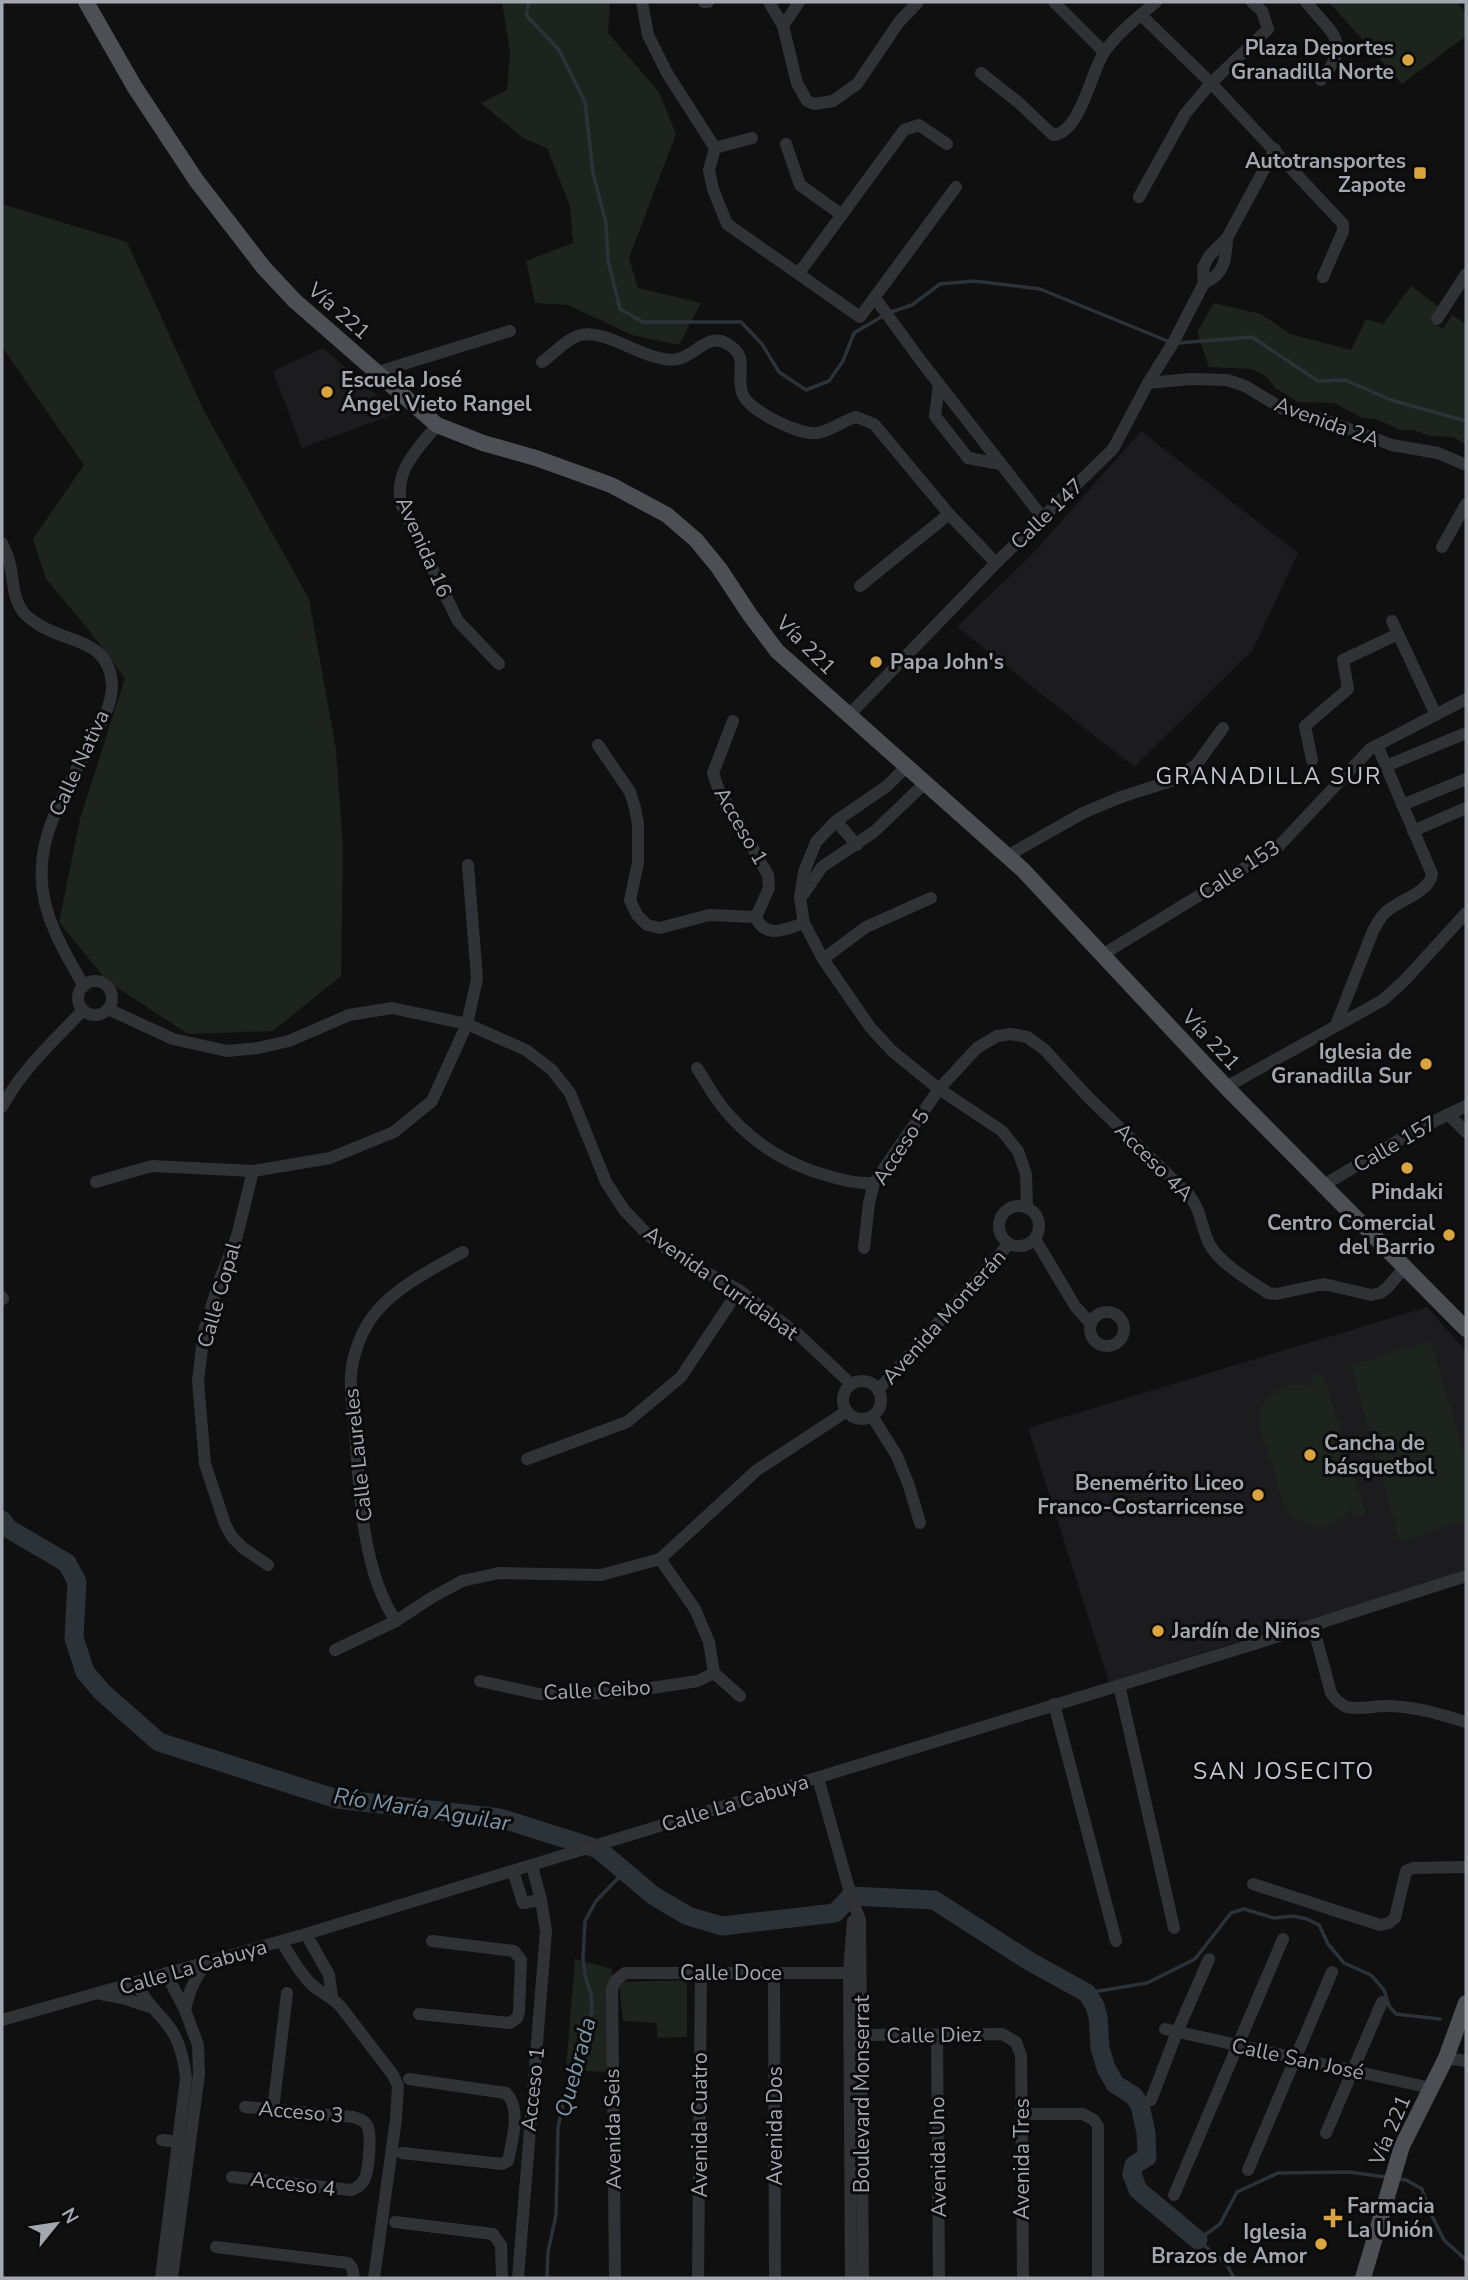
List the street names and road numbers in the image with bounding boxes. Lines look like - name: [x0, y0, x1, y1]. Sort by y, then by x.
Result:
- street label: Vía 221: [301, 276, 376, 346]
- street label: Avenida 2A: [1270, 390, 1384, 454]
- street label: Calle 147: [1004, 472, 1090, 556]
- street label: Avenida 16: [389, 492, 459, 602]
- street label: Vía 221: [769, 608, 842, 681]
- street label: Calle Nativa: [42, 705, 116, 821]
- street label: Acceso 1: [708, 782, 774, 870]
- street label: Calle 153: [1193, 833, 1285, 907]
- street label: Vía 221: [1175, 1003, 1246, 1076]
- street label: Acceso 5: [866, 1104, 936, 1190]
- street label: Calle 157: [1348, 1109, 1442, 1179]
- street label: Acceso 4A: [1109, 1117, 1199, 1207]
- street label: Avenida Curridabat: [638, 1219, 804, 1347]
- street label: Calle Copal: [191, 1238, 248, 1351]
- street label: Avenida Monterán: [876, 1243, 1012, 1391]
- street label: Calle Laureles: [337, 1387, 379, 1523]
- street label: Calle Ceibo: [543, 1673, 651, 1707]
- street label: Calle La Cabuya: [658, 1767, 812, 1839]
- street label: Calle La Cabuya: [116, 1933, 270, 2001]
- street label: Calle Doce: [680, 1959, 782, 1987]
- street label: Boulevard Monserrat: [848, 1994, 876, 2193]
- street label: Calle Diez: [886, 2020, 982, 2050]
- street label: Calle San José: [1229, 2031, 1367, 2087]
- street label: Acceso 1: [515, 2045, 551, 2133]
- street label: Avenida Cuatro: [686, 2052, 714, 2198]
- street label: Avenida Dos: [761, 2066, 789, 2186]
- street label: Avenida Seis: [598, 2068, 628, 2190]
- street label: Vía 221: [1362, 2091, 1417, 2170]
- street label: Acceso 3: [257, 2094, 345, 2130]
- street label: Avenida Uno: [923, 2096, 953, 2218]
- street label: Avenida Tres: [1008, 2098, 1036, 2220]
- street label: Acceso 4: [249, 2165, 337, 2203]

